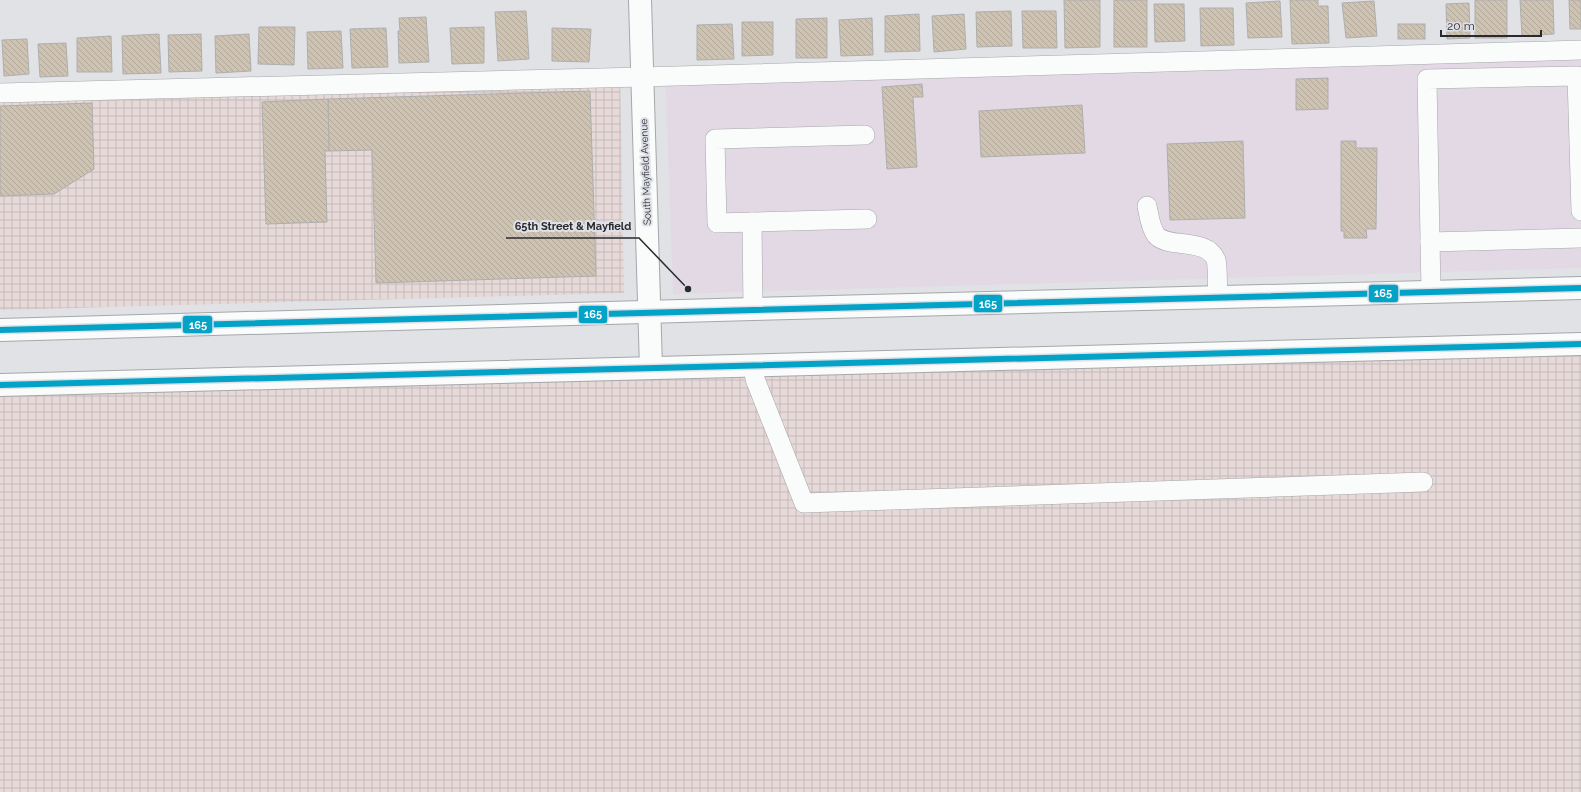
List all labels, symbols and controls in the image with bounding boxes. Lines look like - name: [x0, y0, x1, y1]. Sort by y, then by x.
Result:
- scale bar: [1441, 12, 1541, 38]
- text: 20 m: [1447, 19, 1475, 33]
- street label: South Mayfield Avenue: [638, 119, 653, 225]
- callout: 65th Street & Mayfield: [506, 215, 639, 238]
- text: 65th Street & Mayfield: [515, 220, 631, 233]
- line badge: 165: [1368, 284, 1399, 303]
- text: 165: [1374, 287, 1392, 300]
- line badge: 165: [973, 294, 1003, 313]
- text: 165: [979, 298, 997, 311]
- line badge: 165: [578, 305, 608, 324]
- text: 165: [584, 308, 602, 321]
- line badge: 165: [182, 315, 213, 334]
- text: 165: [189, 319, 207, 332]

